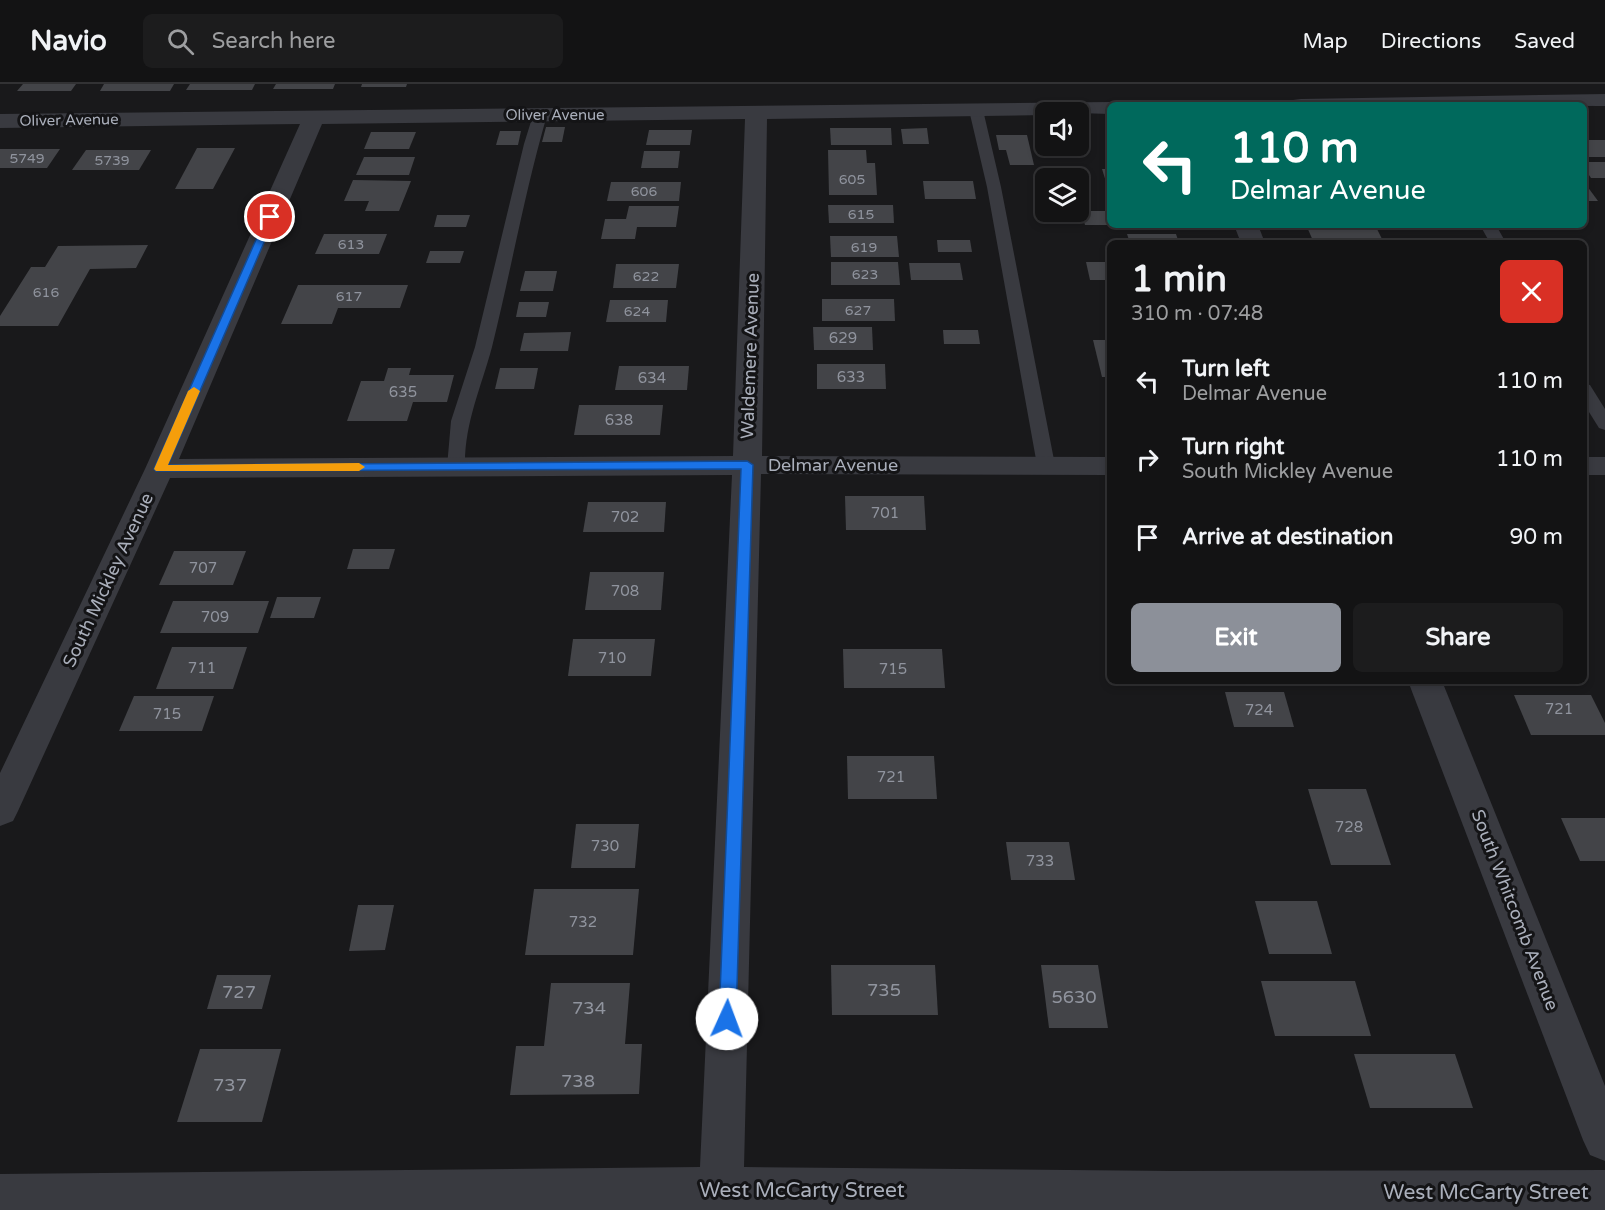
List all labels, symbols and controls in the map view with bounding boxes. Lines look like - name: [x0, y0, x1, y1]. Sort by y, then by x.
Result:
- search box: [143, 14, 563, 68]
- text: Navio: [30, 24, 107, 58]
- icon: search: [164, 25, 197, 58]
- text: Search here: [212, 28, 336, 54]
- text: Map: [1302, 29, 1348, 54]
- text: Directions: [1381, 29, 1481, 54]
- text: Saved: [1514, 29, 1575, 54]
- map controls: [1035, 102, 1089, 222]
- button: sound: [1035, 102, 1089, 156]
- street label: Oliver Avenue: [505, 106, 605, 124]
- street label: Oliver Avenue: [19, 110, 119, 130]
- text: 110 m: [1230, 123, 1359, 174]
- icon: left: [1131, 126, 1209, 204]
- house number: 5749: [9, 150, 45, 167]
- house number: 5739: [94, 152, 130, 169]
- button: layers: [1035, 168, 1089, 222]
- house number: 605: [839, 171, 865, 188]
- text: Delmar Avenue: [1230, 174, 1426, 207]
- house number: 606: [631, 183, 657, 200]
- pin: [244, 191, 295, 242]
- icon: arrive: [253, 200, 286, 233]
- house number: 615: [848, 206, 874, 223]
- house number: 613: [338, 236, 364, 253]
- house number: 619: [851, 239, 877, 256]
- text: 1 min: [1131, 258, 1227, 301]
- button: close: [1500, 260, 1563, 323]
- house number: 623: [852, 266, 878, 283]
- house number: 622: [633, 268, 659, 285]
- street label: Waldemere Avenue: [736, 273, 764, 439]
- house number: 616: [33, 284, 59, 301]
- house number: 617: [336, 288, 362, 305]
- house number: 627: [845, 302, 871, 319]
- text: 310 m · 07:48: [1131, 302, 1263, 326]
- house number: 624: [624, 303, 650, 320]
- house number: 629: [829, 329, 857, 347]
- text: Turn left: [1182, 356, 1270, 382]
- icon: left: [1131, 365, 1164, 398]
- house number: 633: [837, 368, 865, 386]
- text: 110 m: [1496, 368, 1563, 394]
- house number: 634: [638, 369, 666, 387]
- text: Delmar Avenue: [1182, 382, 1327, 406]
- house number: 635: [389, 383, 417, 401]
- house number: 638: [605, 411, 633, 429]
- text: Turn right: [1182, 434, 1284, 460]
- icon: right: [1131, 443, 1164, 476]
- text: 110 m: [1496, 446, 1563, 472]
- street label: Delmar Avenue: [768, 454, 898, 476]
- text: South Mickley Avenue: [1182, 460, 1393, 484]
- street label: South Mickley Avenue: [58, 489, 158, 671]
- house number: 701: [871, 504, 899, 522]
- house number: 702: [611, 508, 639, 526]
- icon: arrive: [1131, 521, 1164, 554]
- text: Arrive at destination: [1182, 524, 1393, 550]
- text: 90 m: [1509, 524, 1563, 550]
- house number: 707: [189, 559, 217, 577]
- house number: 708: [611, 582, 639, 600]
- button: Exit: [1131, 603, 1341, 672]
- button: Share: [1353, 603, 1563, 672]
- house number: 709: [201, 608, 229, 626]
- house number: 710: [598, 649, 626, 667]
- house number: 711: [188, 659, 216, 677]
- house number: 715: [879, 660, 907, 678]
- house number: 721: [1545, 700, 1573, 718]
- house number: 724: [1245, 701, 1273, 719]
- house number: 715: [153, 705, 181, 723]
- house number: 721: [877, 768, 905, 786]
- street label: South Whitcomb Avenue: [1467, 806, 1563, 1014]
- house number: 728: [1335, 818, 1363, 836]
- house number: 730: [591, 837, 619, 855]
- house number: 733: [1026, 852, 1054, 870]
- house number: 732: [569, 913, 597, 931]
- house number: 735: [867, 979, 901, 1001]
- house number: 727: [222, 981, 256, 1003]
- house number: 5630: [1051, 986, 1097, 1008]
- position arrow: [695, 987, 759, 1051]
- house number: 734: [572, 997, 606, 1019]
- house number: 738: [561, 1070, 595, 1092]
- house number: 737: [213, 1074, 247, 1096]
- street label: West McCarty Street: [699, 1178, 905, 1203]
- street label: West McCarty Street: [1383, 1180, 1589, 1205]

